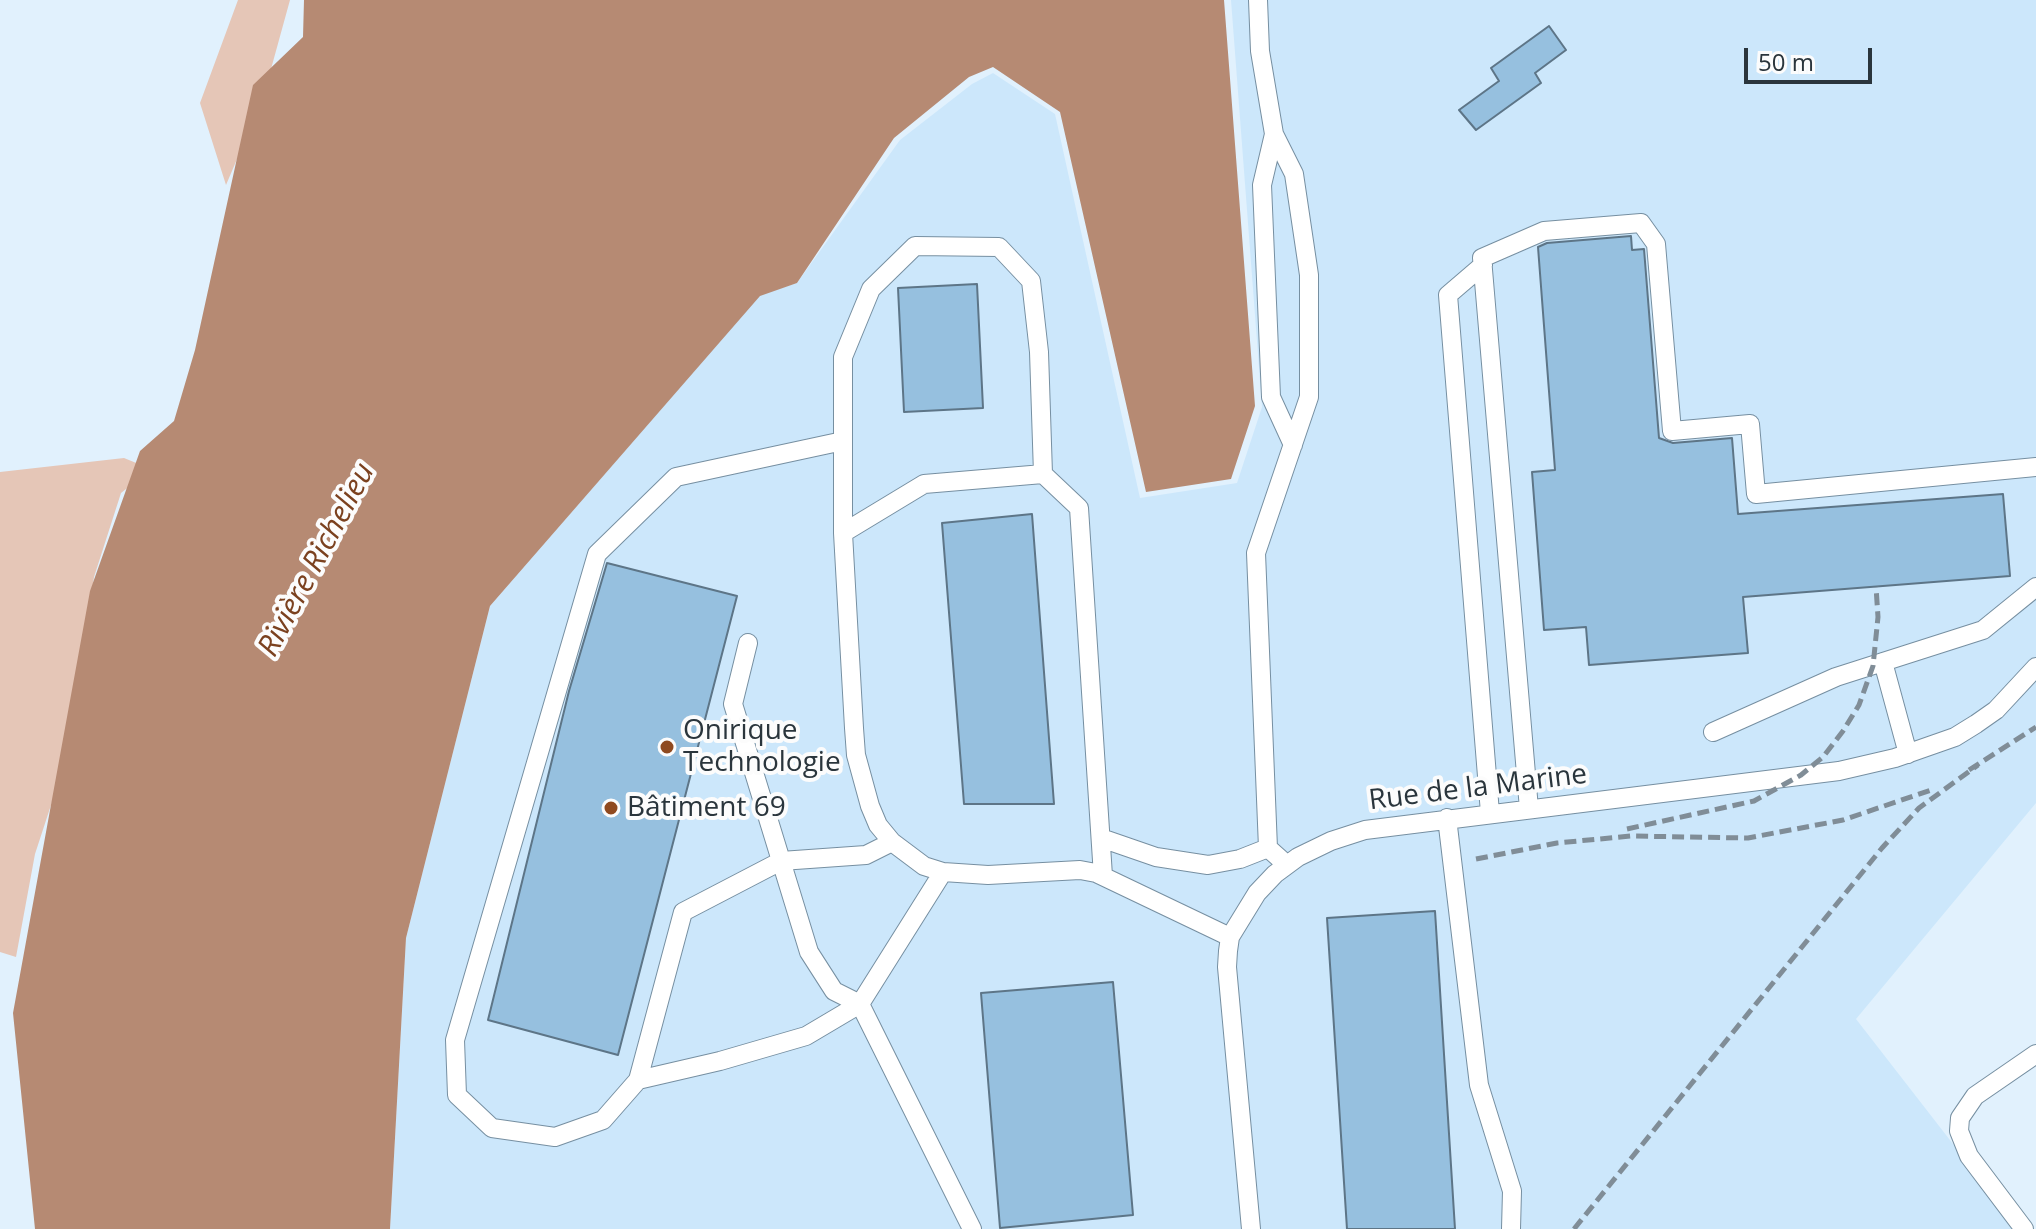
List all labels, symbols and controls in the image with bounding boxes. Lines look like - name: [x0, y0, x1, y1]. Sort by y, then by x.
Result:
- scale bar: [1748, 32, 1876, 82]
- text: 50 m: [1758, 45, 1814, 78]
- water label: Rivière Richelieu: [251, 457, 383, 663]
- place label: Onirique Technologie: [683, 714, 841, 780]
- marker: Onirique Technologie: [658, 738, 676, 756]
- street label: Rue de la Marine: [1367, 758, 1589, 818]
- place label: Bâtiment 69: [627, 791, 786, 825]
- marker: Bâtiment 69: [602, 799, 620, 817]

